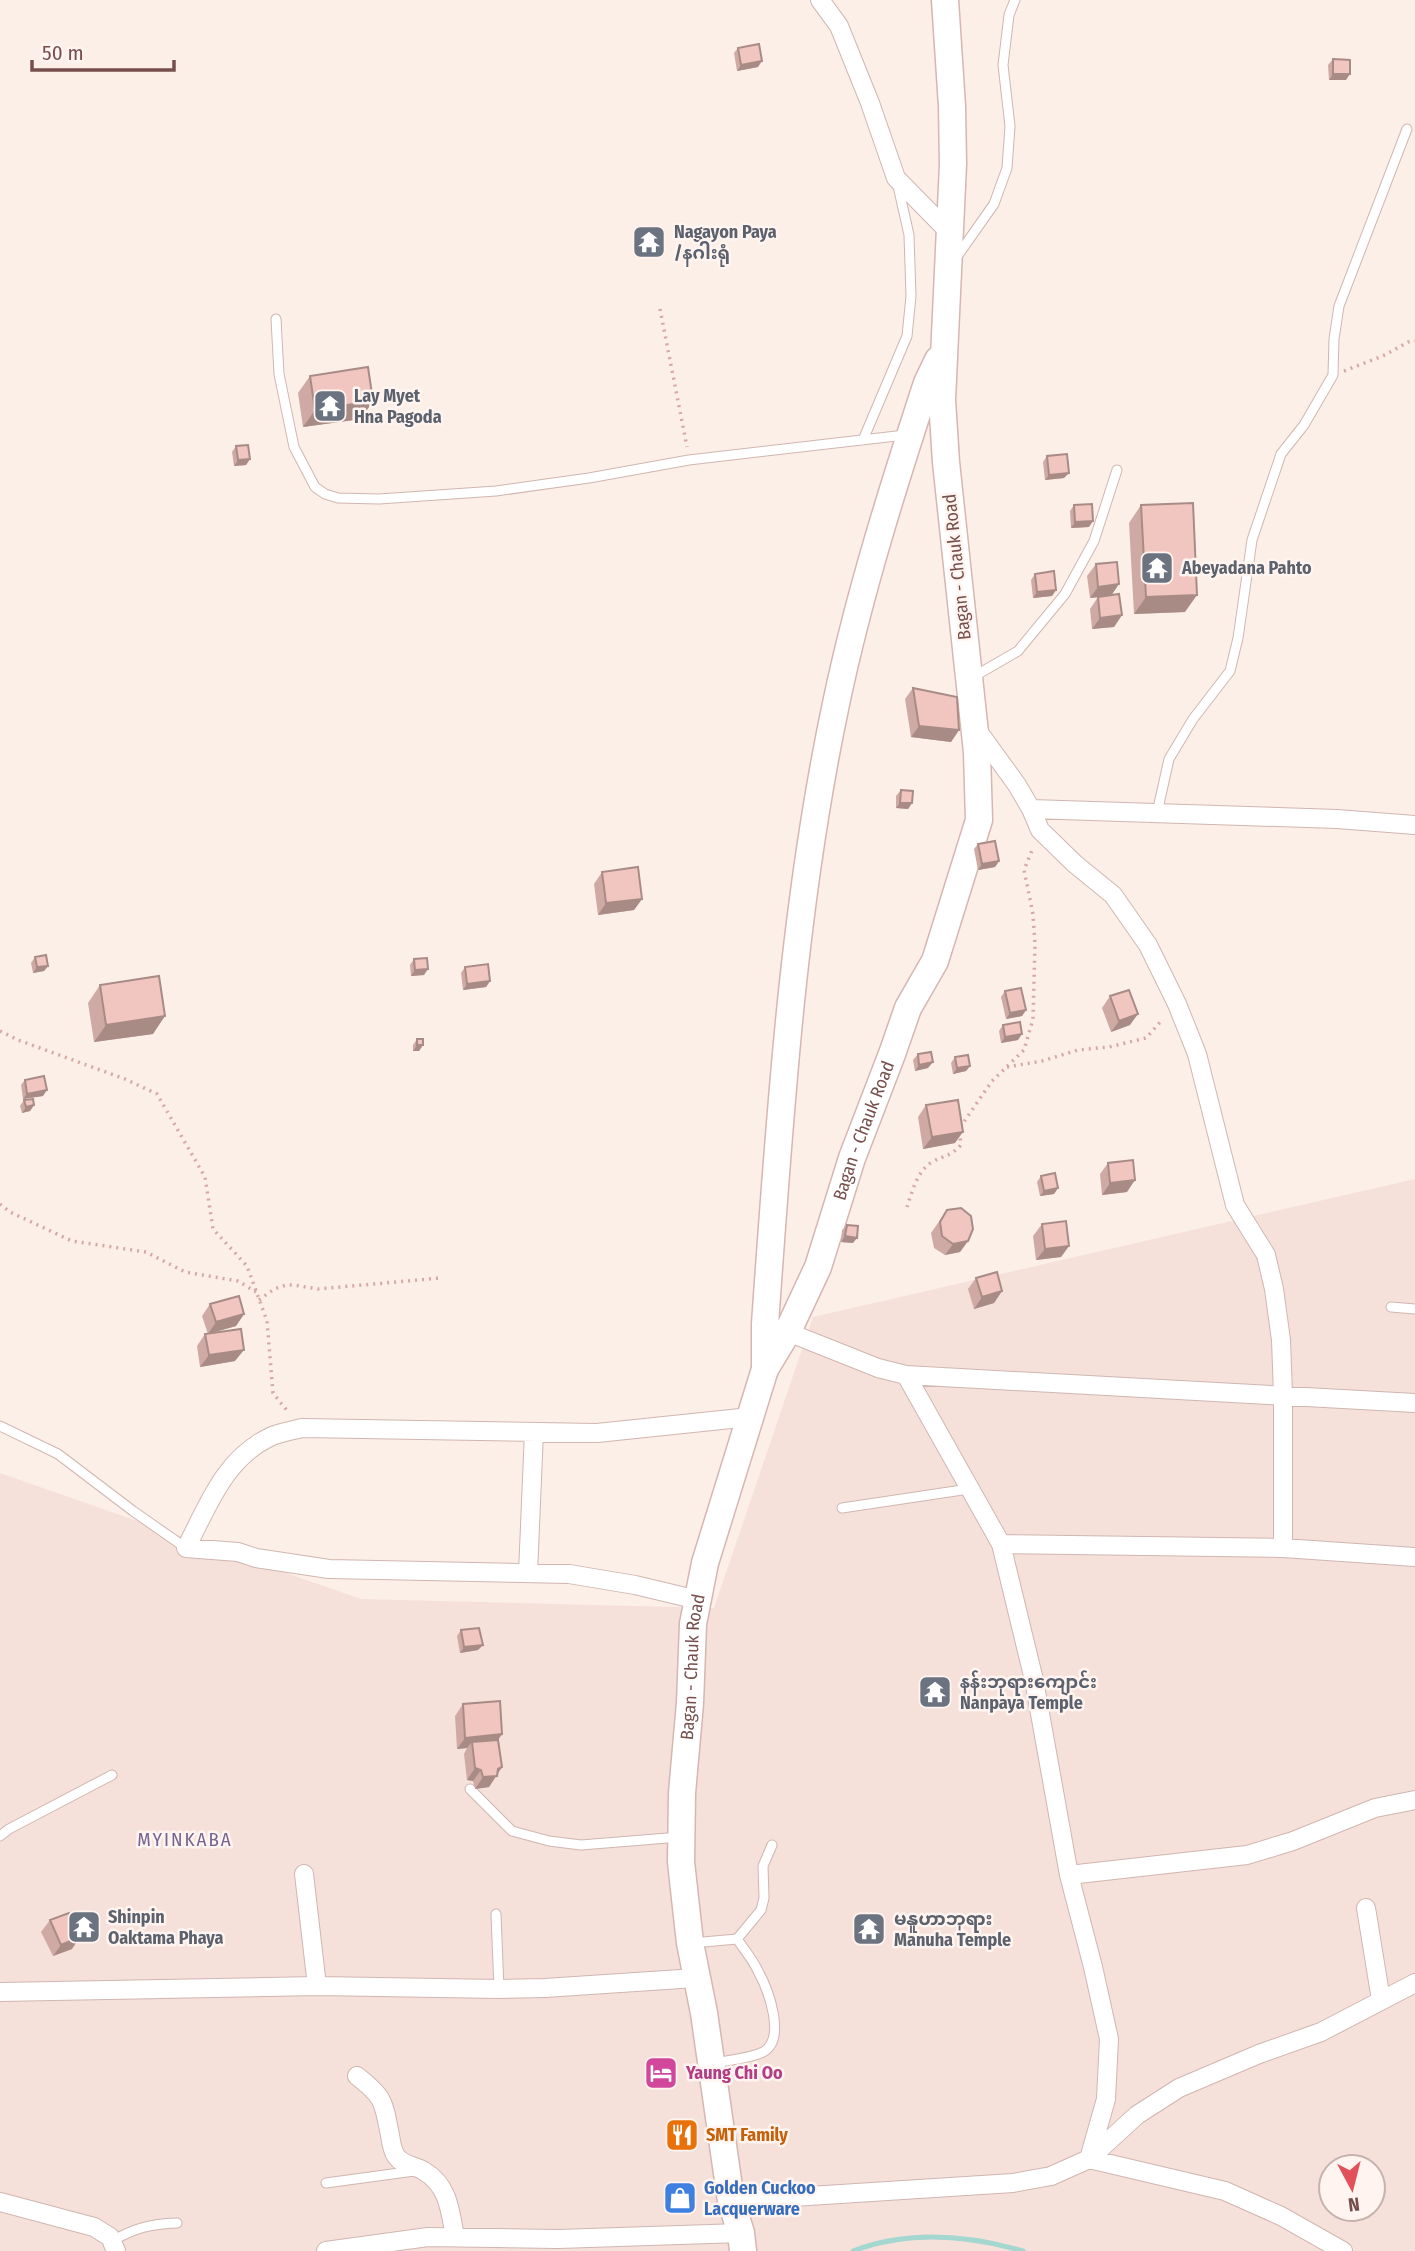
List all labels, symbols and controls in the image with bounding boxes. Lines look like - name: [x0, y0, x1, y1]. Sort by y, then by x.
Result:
- scale bar: [32, 28, 173, 72]
- text: 50 m: [42, 40, 84, 66]
- place label: Nagayon Paya /နဂါးရုံ: [674, 221, 777, 267]
- temple icon: Nagayon Paya /နဂါးရုံ: [630, 223, 668, 261]
- place label: Lay Myet Hna Pagoda: [354, 385, 442, 428]
- temple icon: Lay Myet Hna Pagoda: [311, 387, 349, 425]
- street label: Bagan - Chauk Road: [938, 493, 976, 641]
- temple icon: Abeyadana Pahto: [1138, 549, 1176, 587]
- place label: Abeyadana Pahto: [1181, 557, 1312, 579]
- street label: Bagan - Chauk Road: [828, 1058, 899, 1203]
- street label: Bagan - Chauk Road: [676, 1592, 710, 1741]
- place label: နန်းဘုရားကျောင်း Nanpaya Temple: [960, 1670, 1097, 1714]
- temple icon: နန်းဘုရားကျောင်း Nanpaya Temple: [916, 1673, 954, 1711]
- district label: MYINKABA: [137, 1828, 233, 1851]
- place label: Shinpin Oaktama Phaya: [108, 1906, 224, 1949]
- temple icon: Shinpin Oaktama Phaya: [65, 1908, 103, 1946]
- place label: မနူဟာဘုရား Manuha Temple: [894, 1908, 1011, 1951]
- temple icon: မနူဟာဘုရား Manuha Temple: [850, 1910, 888, 1948]
- hotel icon: Yaung Chi Oo: [642, 2054, 680, 2092]
- place label: Yaung Chi Oo: [685, 2062, 783, 2084]
- restaurant icon: SMT Family: [663, 2116, 701, 2154]
- place label: SMT Family: [706, 2124, 788, 2146]
- north arrow: [1317, 2153, 1387, 2223]
- place label: Golden Cuckoo Lacquerware: [704, 2177, 816, 2220]
- shop icon: Golden Cuckoo Lacquerware: [661, 2179, 699, 2217]
- text: N: [1347, 2192, 1361, 2216]

